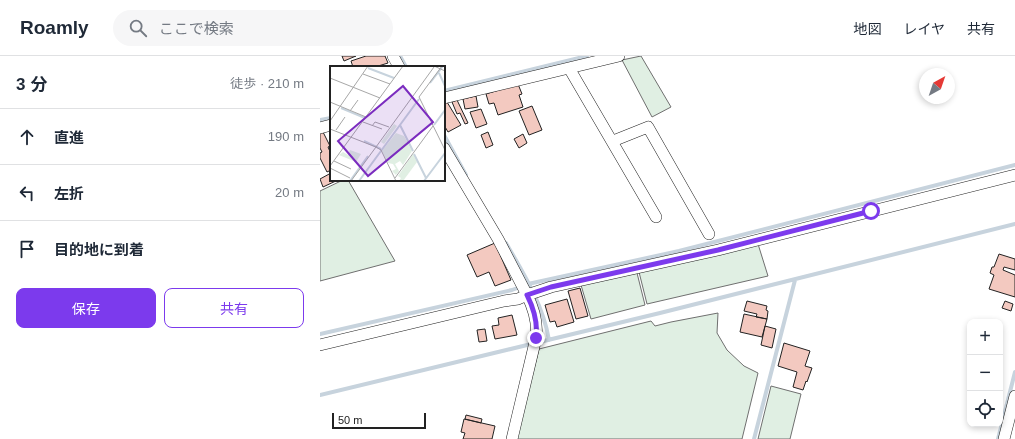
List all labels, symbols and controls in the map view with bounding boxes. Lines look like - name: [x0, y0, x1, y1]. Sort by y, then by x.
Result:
- search box: [113, 10, 393, 46]
- text: Roamly: [20, 17, 89, 38]
- icon: search: [127, 17, 149, 39]
- text: ここで検索: [159, 20, 234, 37]
- text: 地図: [853, 21, 881, 37]
- text: レイヤ: [903, 21, 945, 37]
- text: 共有: [967, 21, 995, 37]
- inset map: [330, 66, 445, 181]
- north arrow: [919, 68, 955, 104]
- text: 3 分: [16, 75, 47, 94]
- text: 徒歩 · 210 m: [230, 76, 304, 91]
- icon: ahead: [16, 126, 38, 148]
- text: 直進: [54, 129, 84, 146]
- text: 190 m: [268, 129, 304, 144]
- icon: left: [16, 182, 38, 204]
- text: 左折: [54, 185, 84, 202]
- text: 20 m: [275, 185, 304, 200]
- route start: [862, 202, 880, 220]
- icon: arrive: [16, 238, 38, 260]
- text: 目的地に到着: [54, 241, 144, 258]
- button: 保存: [16, 288, 156, 328]
- button: 共有: [164, 288, 304, 328]
- map controls: [967, 319, 1003, 427]
- button: +: [967, 319, 1003, 355]
- route end: [527, 329, 545, 347]
- button: −: [967, 355, 1003, 391]
- button: locate: [967, 391, 1003, 427]
- scale bar: [332, 411, 426, 430]
- text: 50 m: [338, 414, 362, 426]

